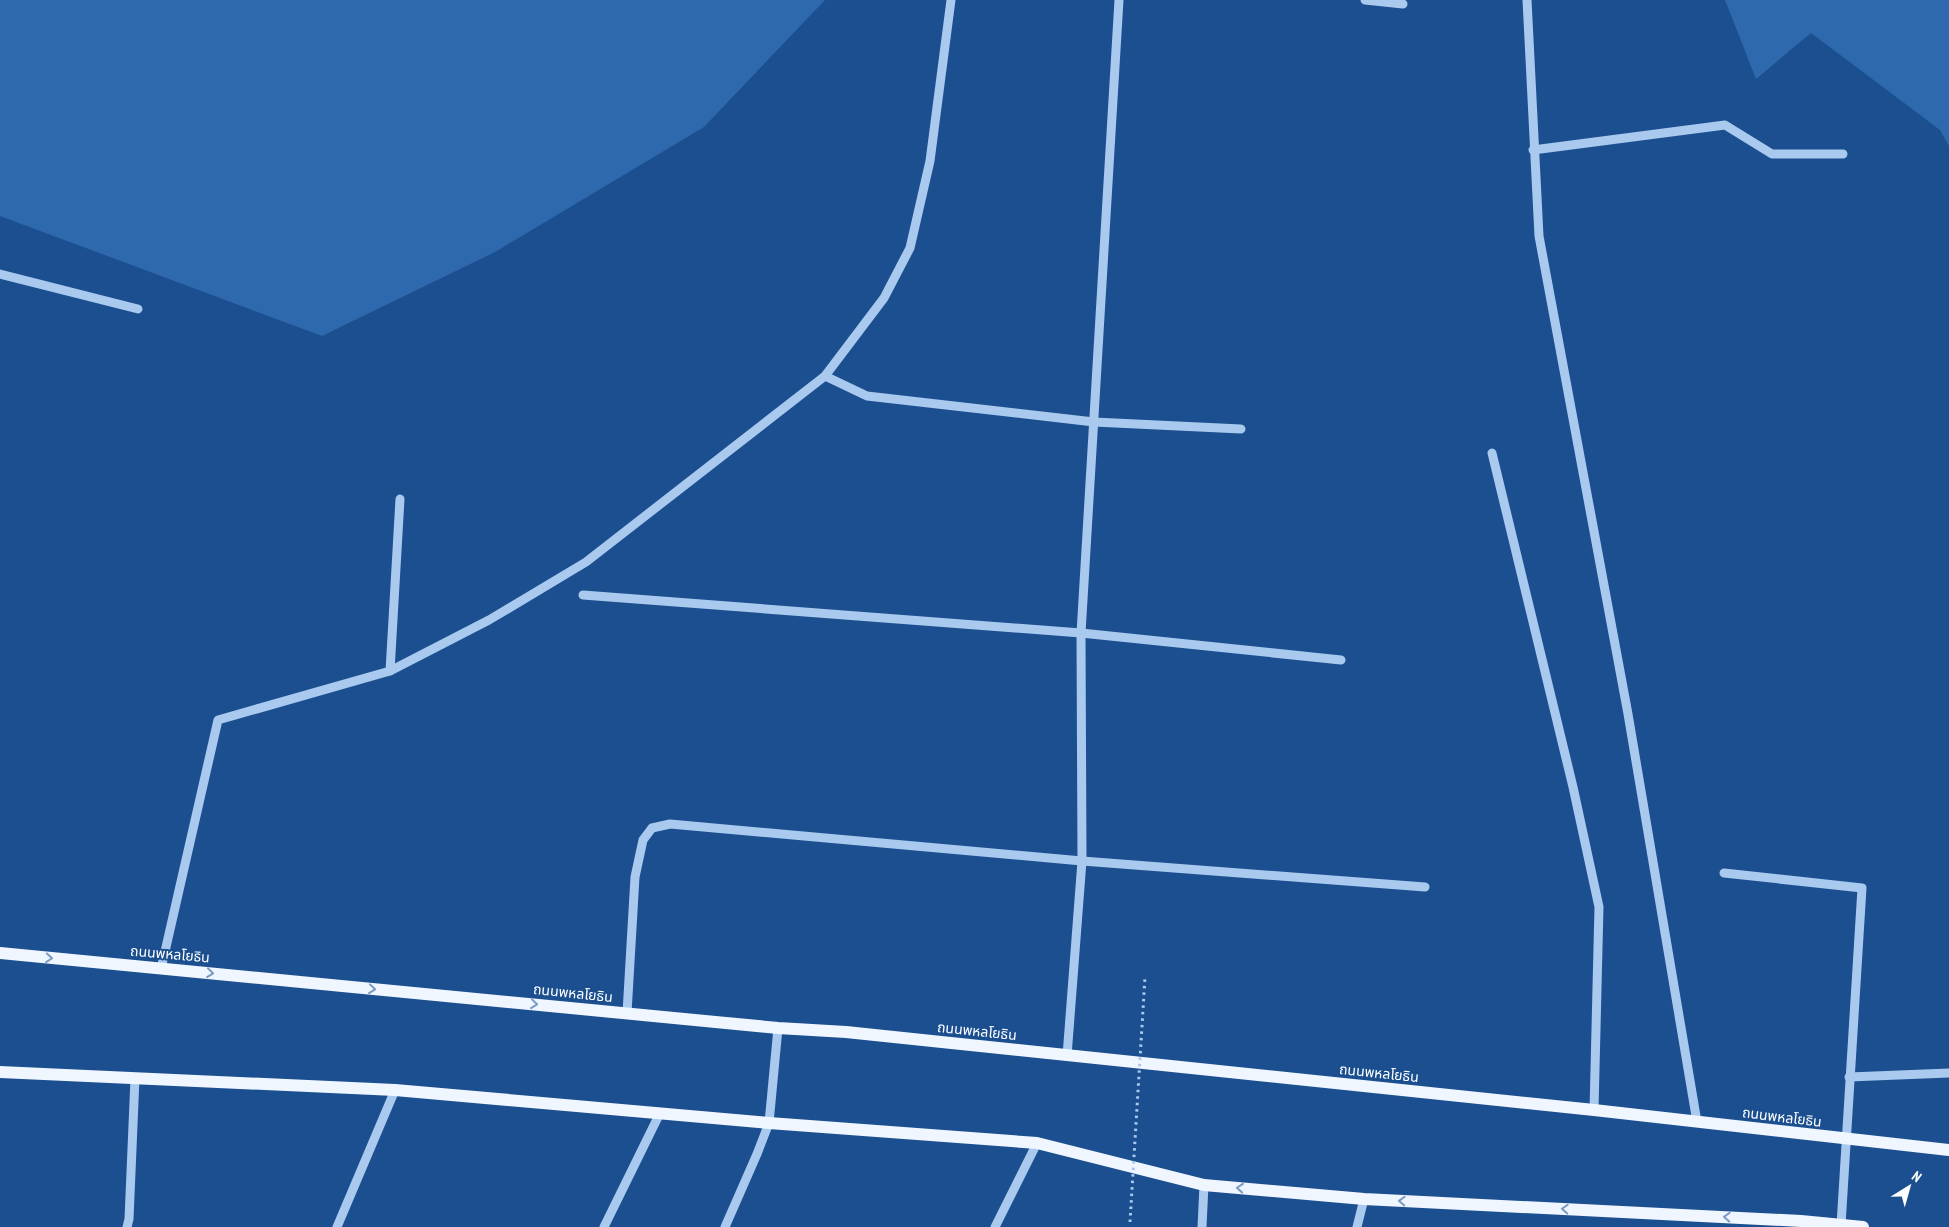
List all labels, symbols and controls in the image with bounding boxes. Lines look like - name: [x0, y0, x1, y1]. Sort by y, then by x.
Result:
- street label: ถนนพหลโยธิน: [129, 942, 211, 966]
- one-way arrow: [45, 952, 53, 963]
- one-way arrow: [207, 967, 215, 978]
- street label: ถนนพหลโยธิน: [532, 980, 614, 1006]
- one-way arrow: [368, 983, 376, 994]
- one-way arrow: [530, 999, 538, 1010]
- street label: ถนนพหลโยธิน: [936, 1018, 1018, 1044]
- street label: ถนนพหลโยธิน: [1338, 1060, 1420, 1086]
- street label: ถนนพหลโยธิน: [1741, 1103, 1823, 1131]
- north arrow: [1884, 1162, 1934, 1212]
- text: N: [1908, 1167, 1925, 1186]
- one-way arrow: [1236, 1183, 1244, 1194]
- one-way arrow: [1398, 1195, 1406, 1206]
- one-way arrow: [1560, 1203, 1568, 1214]
- one-way arrow: [1723, 1212, 1730, 1222]

